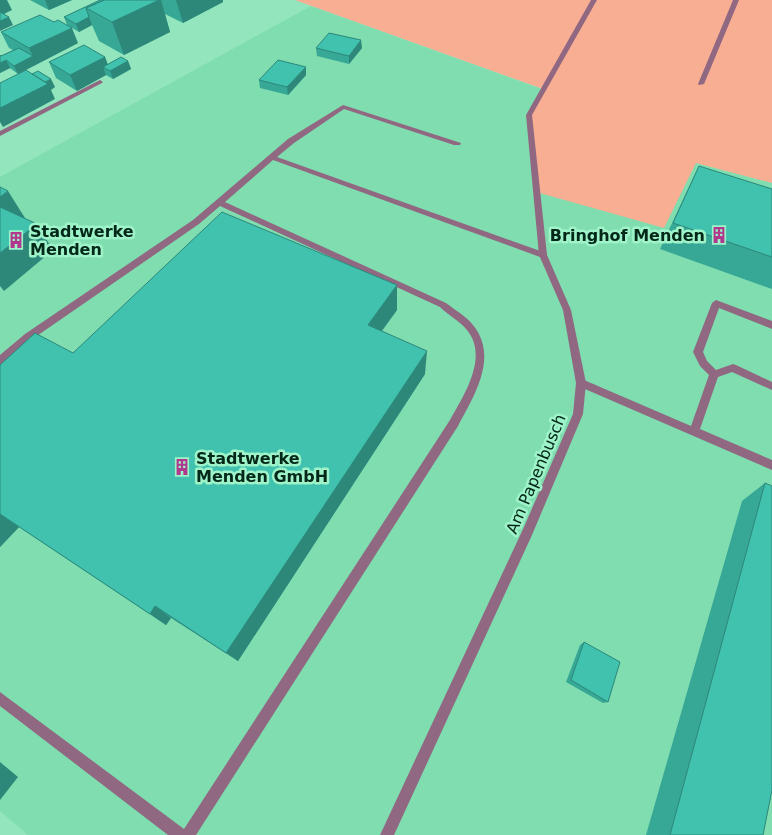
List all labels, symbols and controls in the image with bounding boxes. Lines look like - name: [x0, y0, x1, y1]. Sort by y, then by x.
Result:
- place label: Stadtwerke Menden: [30, 222, 134, 259]
- building icon: Bringhof Menden: [709, 225, 729, 245]
- place label: Bringhof Menden: [550, 226, 705, 245]
- building icon: Stadtwerke Menden: [6, 230, 26, 250]
- street label: Am Papenbusch: [502, 411, 570, 537]
- place label: Stadtwerke Menden GmbH: [196, 449, 328, 486]
- building icon: Stadtwerke Menden GmbH: [172, 457, 192, 477]

